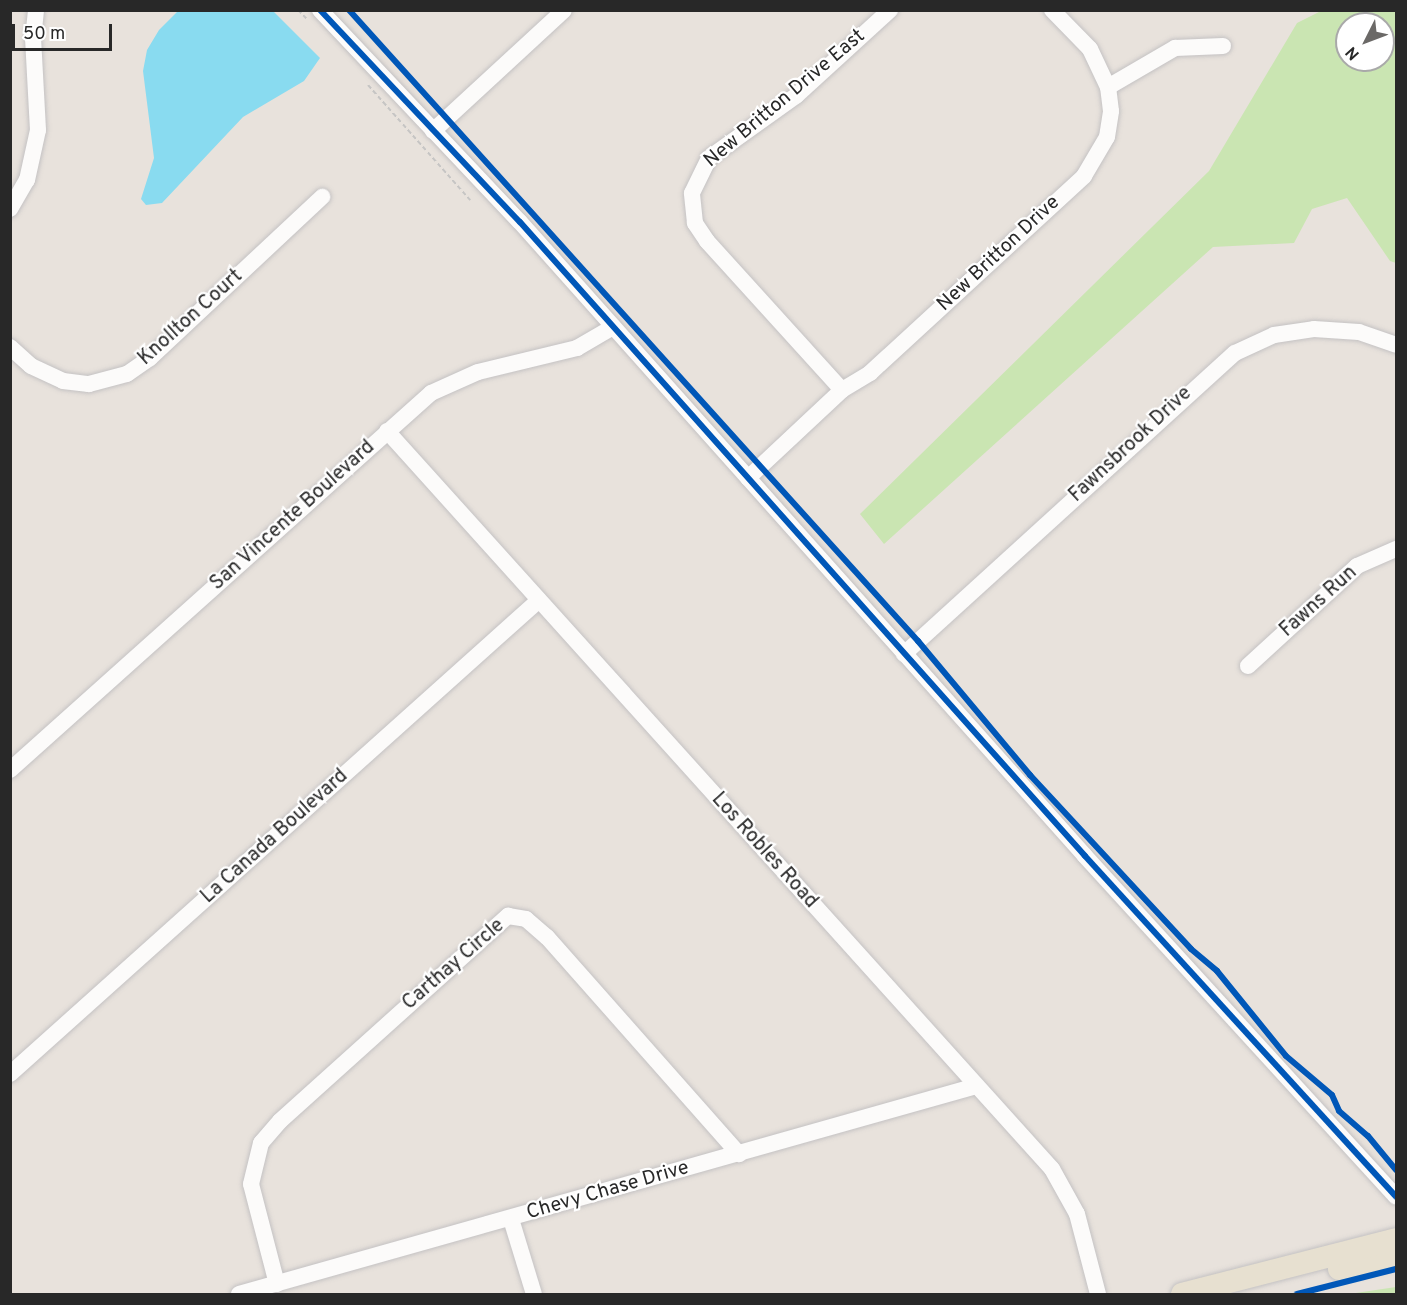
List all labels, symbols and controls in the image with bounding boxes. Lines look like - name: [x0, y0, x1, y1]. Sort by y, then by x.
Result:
- scale bar: [15, 12, 116, 50]
- north arrow: [1335, 12, 1395, 72]
- text: 50 m: [23, 23, 65, 46]
- street label: New Britton Drive East: [700, 25, 870, 173]
- text: N: [1342, 42, 1364, 64]
- street label: New Britton Drive: [933, 191, 1065, 317]
- street label: Knollton Court: [134, 265, 248, 371]
- street label: Fawnsbrook Drive: [1065, 382, 1197, 508]
- street label: San Vincente Boulevard: [206, 436, 380, 596]
- street label: Fawns Run: [1276, 561, 1362, 643]
- street label: La Canada Boulevard: [197, 765, 353, 909]
- street label: Los Robles Road: [706, 788, 822, 914]
- street label: Carthay Circle: [398, 914, 510, 1016]
- street label: Chevy Chase Drive: [524, 1156, 692, 1226]

